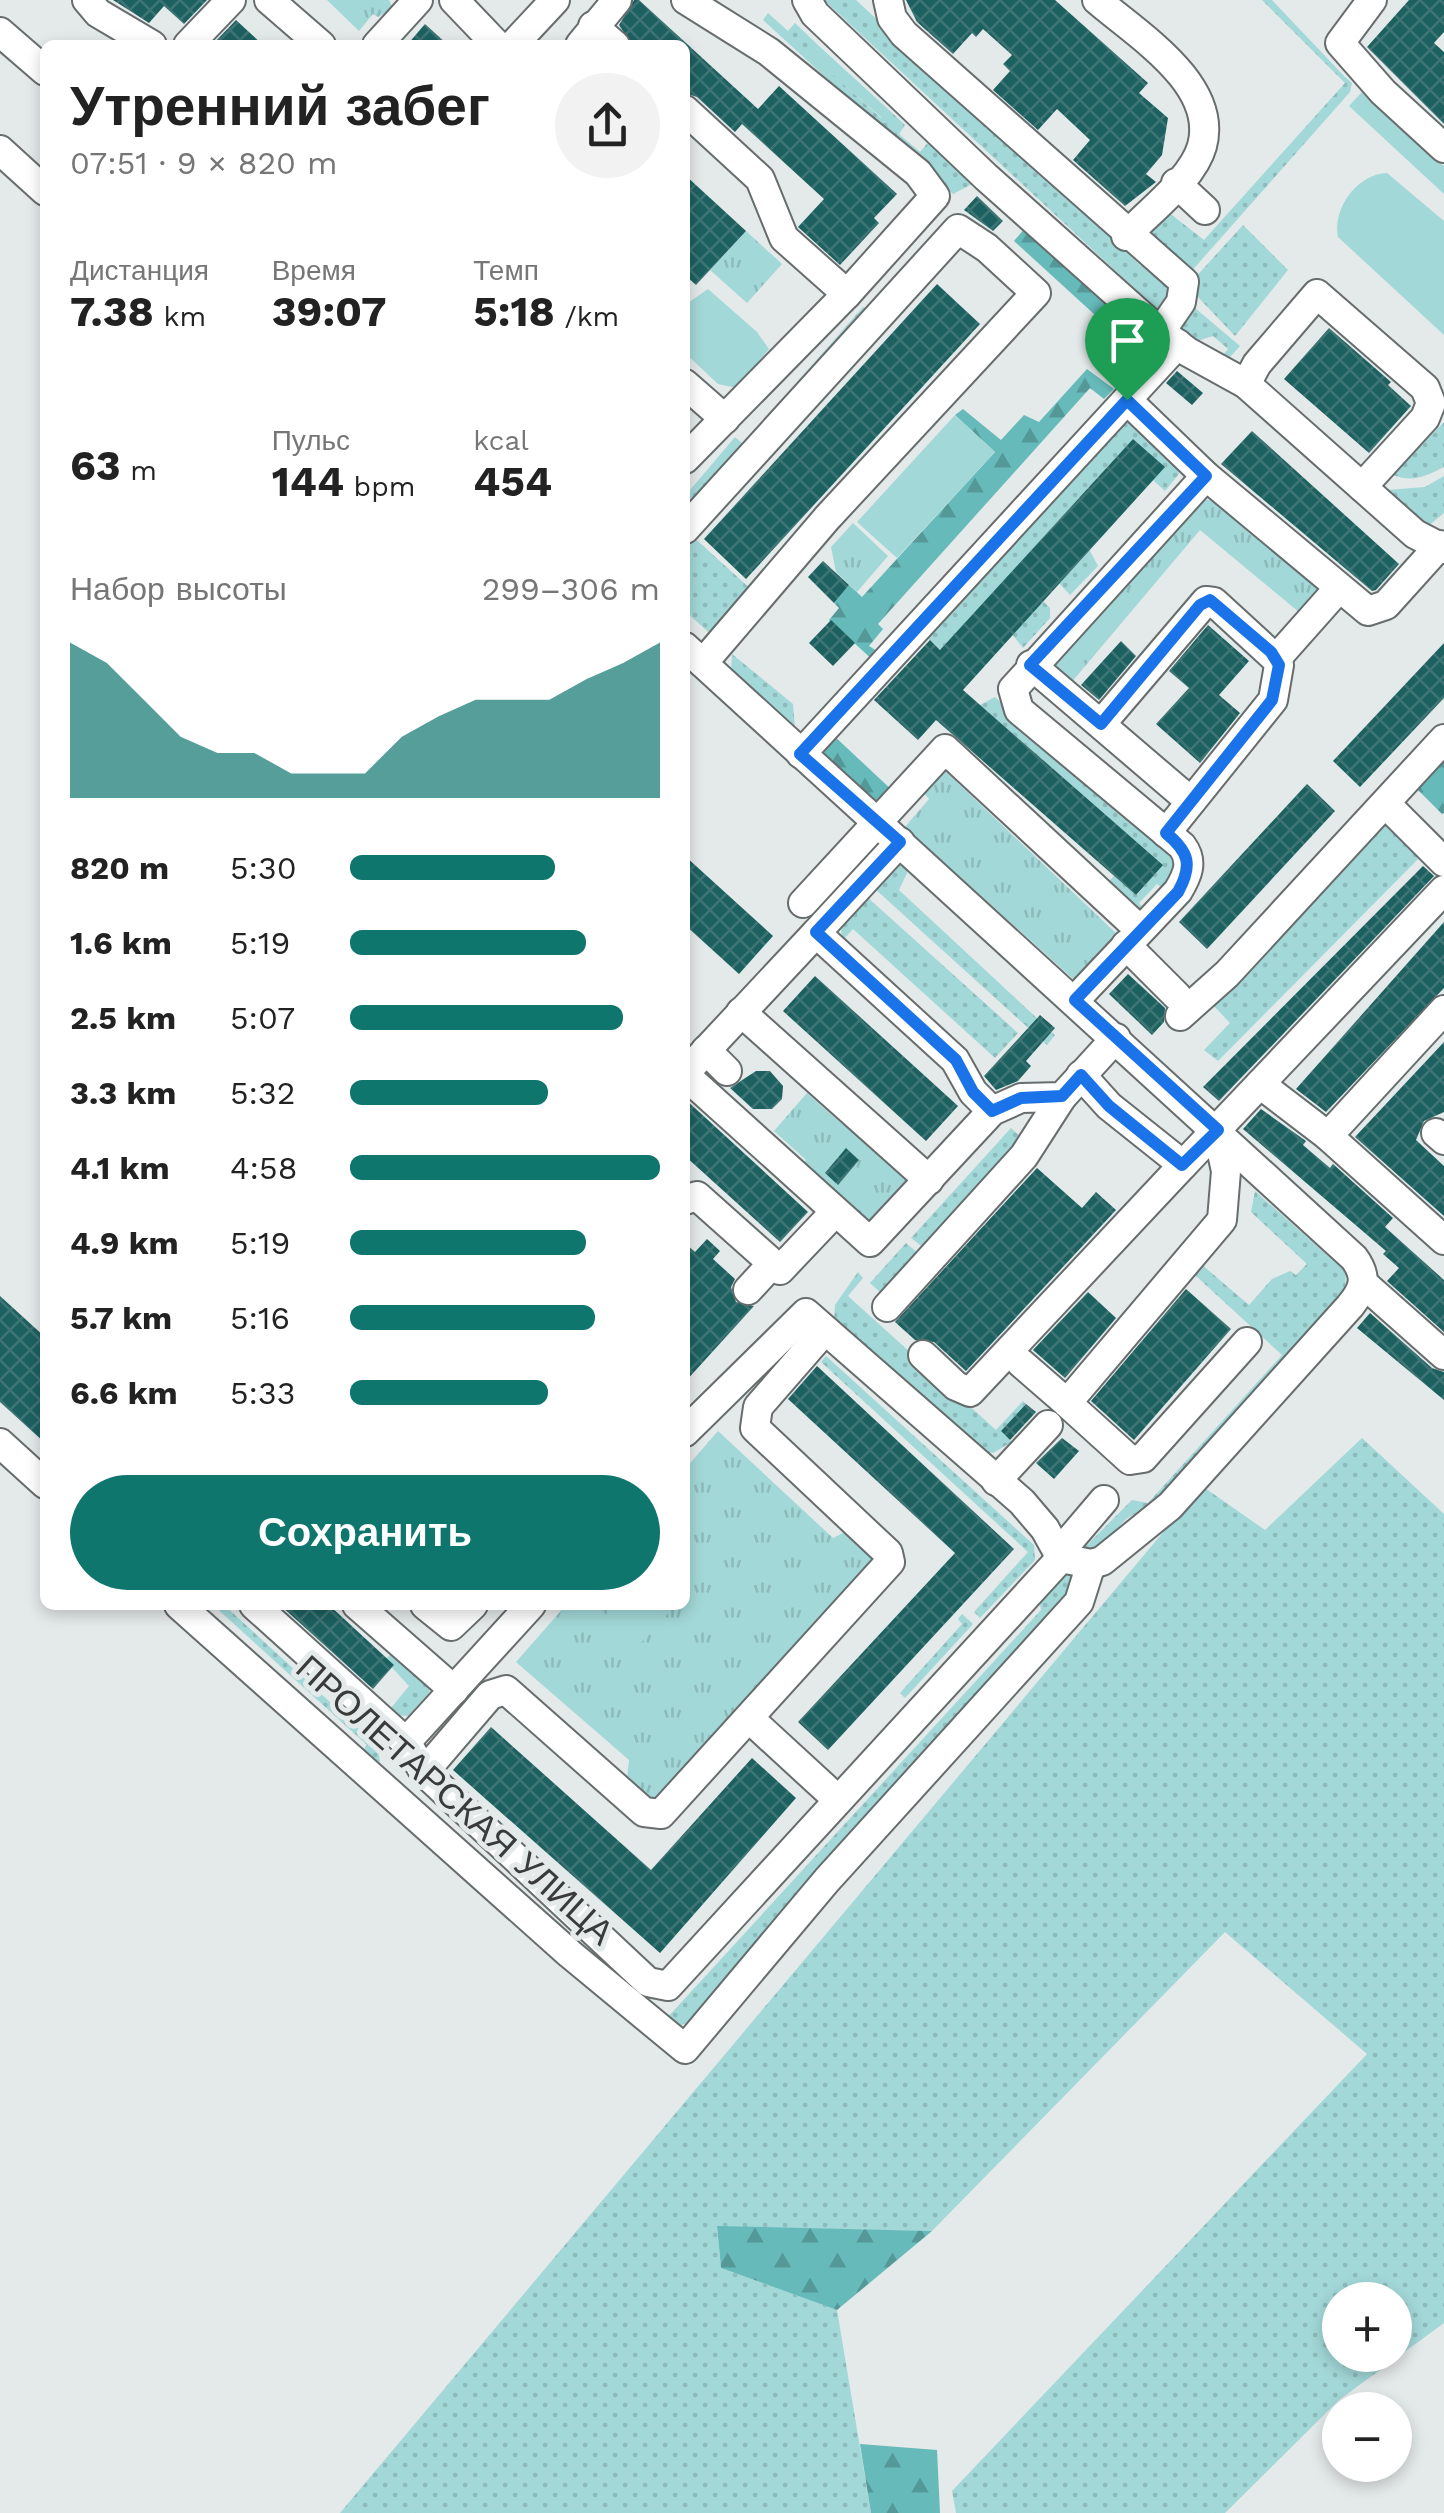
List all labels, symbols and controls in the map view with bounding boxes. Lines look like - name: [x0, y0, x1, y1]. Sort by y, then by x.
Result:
- button: share: [555, 73, 660, 178]
- text: Утренний забег: [70, 74, 490, 138]
- text: 07:51 · 9 × 820 m: [70, 144, 337, 182]
- text: Дистанция: [70, 254, 209, 287]
- text: Время: [272, 254, 356, 287]
- text: Темп: [473, 254, 539, 287]
- text: 7.38: [70, 287, 154, 336]
- text: 39:07: [272, 287, 387, 336]
- text: 5:18: [473, 287, 555, 336]
- pin: [1085, 298, 1170, 401]
- text: km: [154, 300, 206, 333]
- text: /km: [555, 300, 619, 333]
- icon: arrive: [1100, 313, 1155, 368]
- text: Пульс: [272, 424, 350, 457]
- text: kcal: [473, 424, 529, 457]
- text: 63: [70, 441, 121, 490]
- text: m: [121, 454, 157, 487]
- text: 144: [272, 457, 344, 506]
- text: 454: [473, 457, 552, 506]
- text: bpm: [344, 470, 415, 503]
- text: Набор высоты: [70, 570, 287, 608]
- text: 299–306 m: [482, 570, 660, 608]
- text: 820 m: [70, 849, 169, 887]
- text: 5:30: [230, 849, 297, 887]
- text: 1.6 km: [70, 924, 172, 962]
- text: 5:19: [230, 924, 290, 962]
- text: 2.5 km: [70, 999, 176, 1037]
- text: 5:07: [230, 999, 295, 1037]
- text: 3.3 km: [70, 1074, 176, 1112]
- text: 5:32: [230, 1074, 295, 1112]
- text: 4.1 km: [70, 1149, 170, 1187]
- text: 4:58: [230, 1149, 297, 1187]
- text: 4.9 km: [70, 1224, 179, 1262]
- text: 5:19: [230, 1224, 290, 1262]
- text: 5.7 km: [70, 1299, 172, 1337]
- text: 5:16: [230, 1299, 290, 1337]
- text: 6.6 km: [70, 1374, 178, 1412]
- text: 5:33: [230, 1374, 295, 1412]
- button: Сохранить: [70, 1475, 660, 1590]
- street label: ПРОЛЕТАРСКАЯ УЛИЦА: [288, 1647, 623, 1954]
- map controls: [1322, 2282, 1412, 2482]
- button: +: [1322, 2282, 1412, 2372]
- button: −: [1322, 2392, 1412, 2482]

